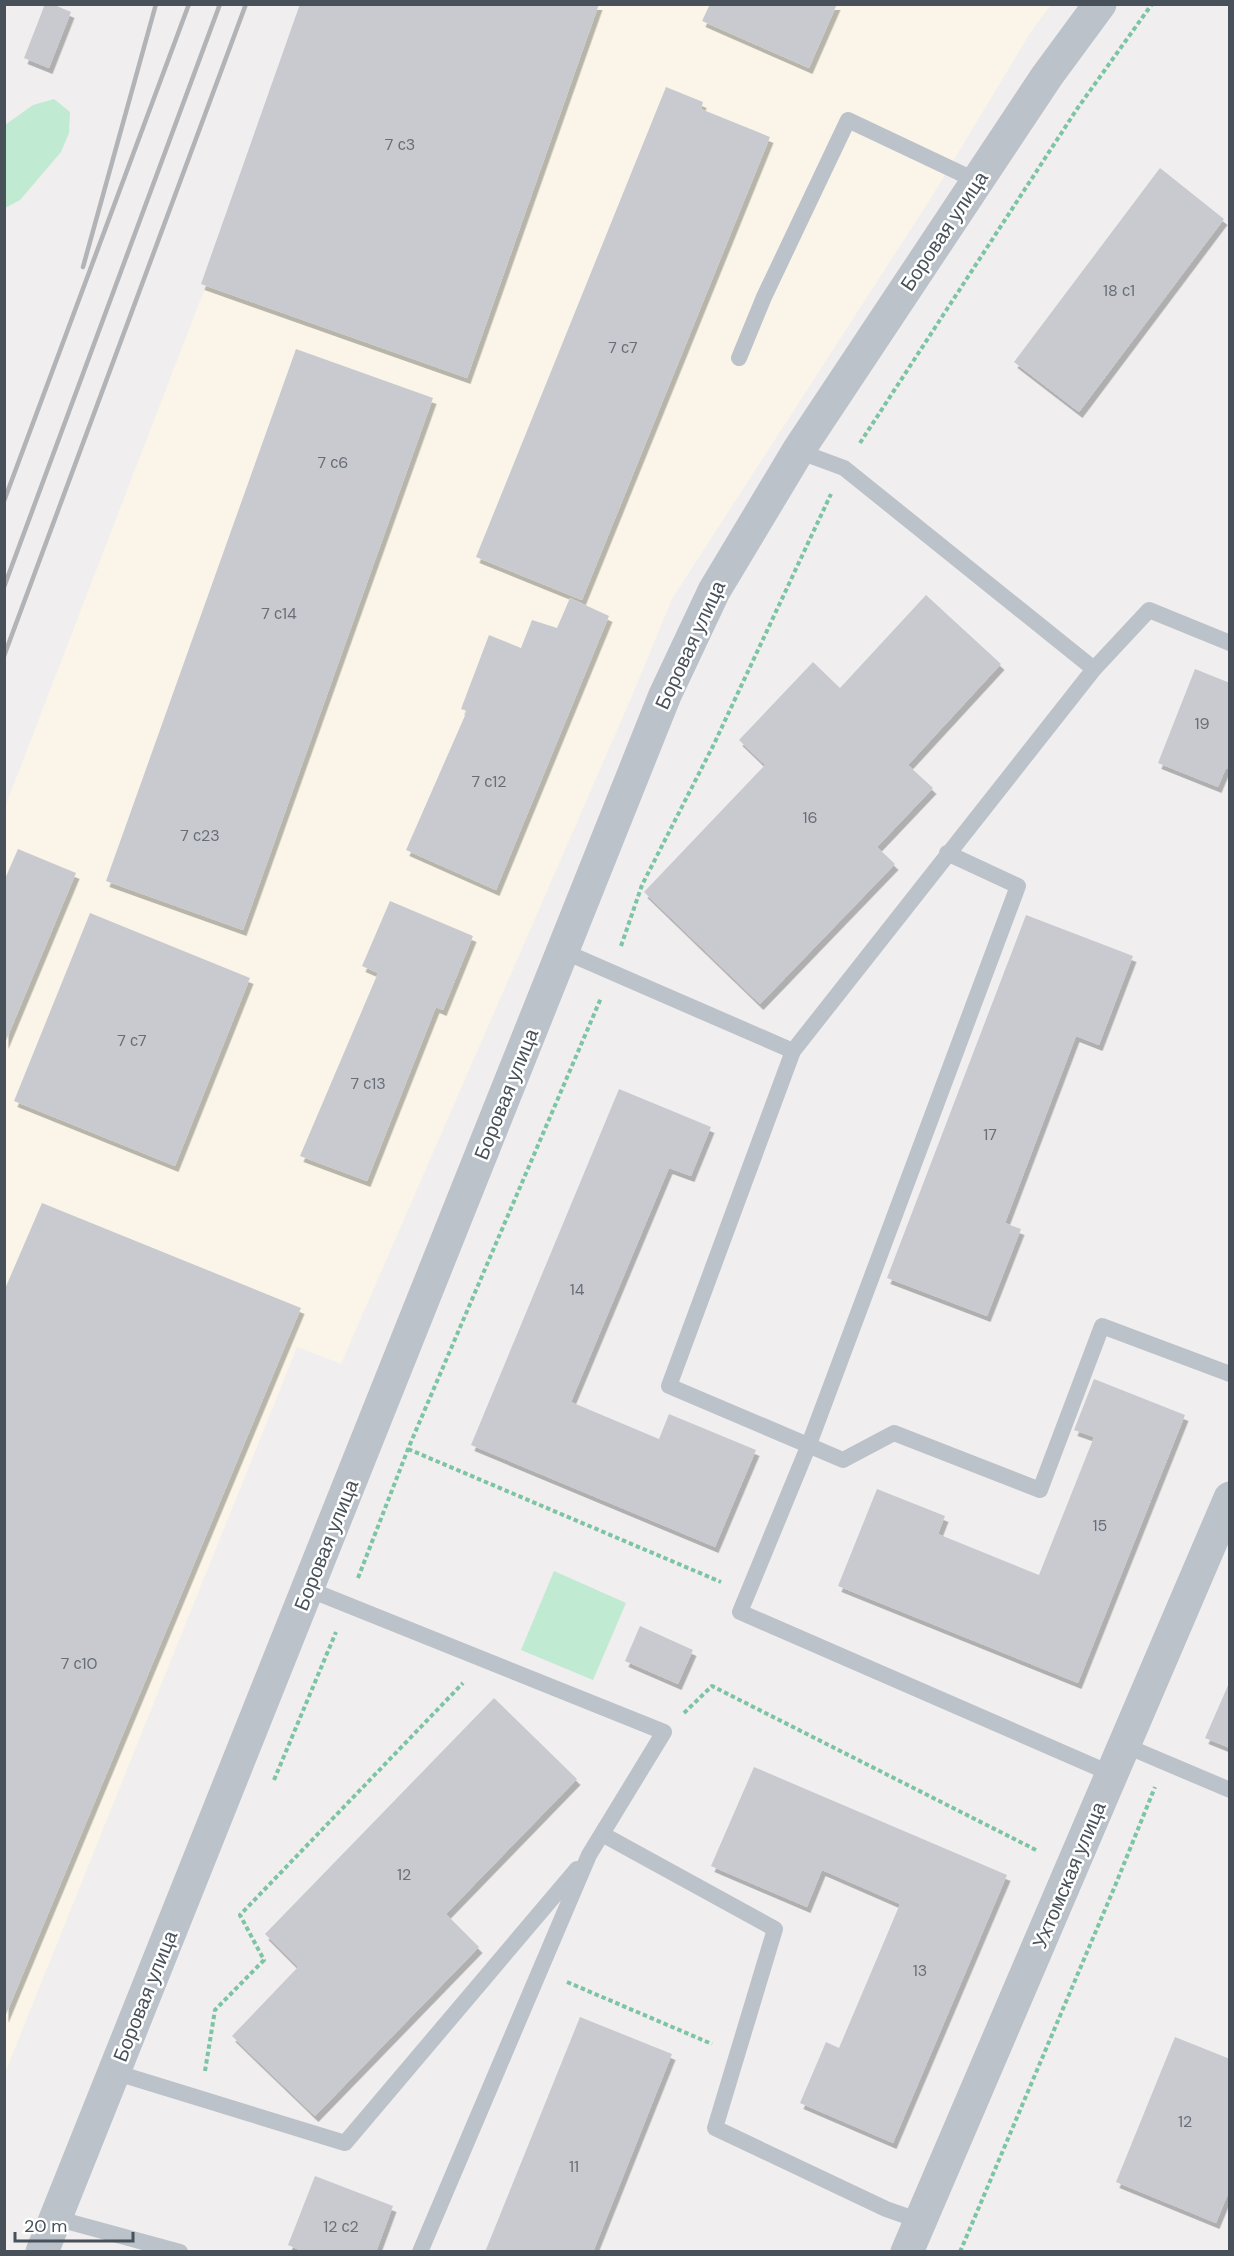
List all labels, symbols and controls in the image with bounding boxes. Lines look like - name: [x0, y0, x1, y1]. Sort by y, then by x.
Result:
- house number: 7 с3: [385, 134, 415, 155]
- street label: Боровая улица: [894, 165, 994, 296]
- house number: 18 с1: [1103, 280, 1135, 301]
- house number: 7 с7: [608, 337, 638, 358]
- house number: 7 с6: [318, 452, 348, 473]
- street label: Боровая улица: [649, 576, 732, 714]
- house number: 7 с14: [261, 603, 297, 624]
- house number: 19: [1194, 713, 1210, 734]
- house number: 7 с12: [471, 771, 507, 792]
- house number: 16: [802, 807, 818, 828]
- house number: 7 с23: [180, 825, 220, 846]
- street label: Боровая улица: [468, 1024, 544, 1163]
- house number: 7 с7: [117, 1030, 147, 1051]
- house number: 7 с13: [350, 1073, 386, 1094]
- house number: 17: [983, 1124, 997, 1145]
- house number: 14: [570, 1279, 585, 1300]
- street label: Боровая улица: [288, 1475, 364, 1614]
- house number: 15: [1093, 1515, 1107, 1536]
- house number: 7 с10: [61, 1653, 97, 1674]
- street label: Ухтомская улица: [1026, 1797, 1112, 1952]
- house number: 12: [397, 1864, 411, 1885]
- street label: Боровая улица: [107, 1926, 183, 2065]
- house number: 13: [913, 1960, 927, 1981]
- house number: 12: [1178, 2111, 1192, 2132]
- house number: 11: [569, 2156, 579, 2177]
- scale bar: [15, 2205, 134, 2243]
- text: 20 m: [24, 2214, 67, 2238]
- house number: 12 с2: [323, 2216, 359, 2237]

